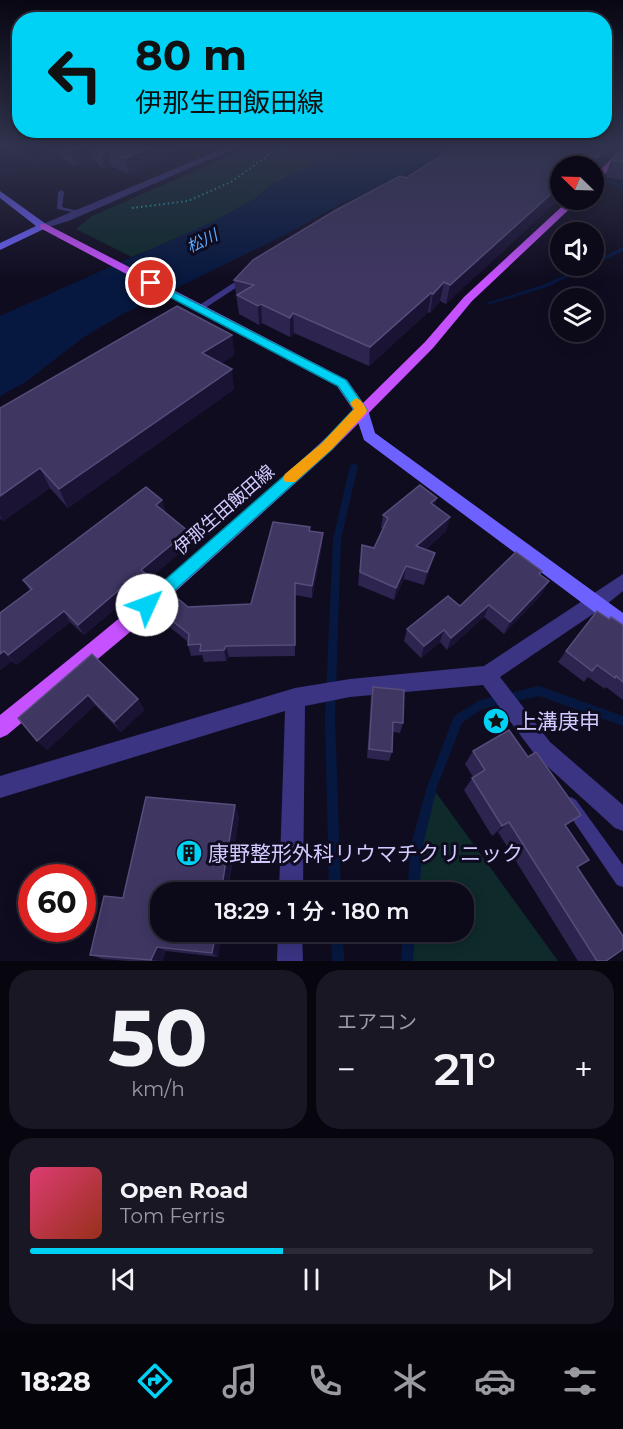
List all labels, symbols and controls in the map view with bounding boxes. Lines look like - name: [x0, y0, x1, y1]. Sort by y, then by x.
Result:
- text: 80 m: [135, 29, 247, 81]
- icon: left: [36, 36, 114, 114]
- text: 伊那生田飯田線: [135, 86, 324, 119]
- north arrow: [550, 156, 604, 210]
- map controls: [550, 156, 604, 342]
- button: sound: [550, 222, 604, 276]
- water label: 松川: [183, 225, 222, 257]
- pin: [125, 257, 176, 308]
- icon: arrive: [134, 266, 167, 299]
- button: layers: [550, 288, 604, 342]
- street label: 伊那生田飯田線: [169, 460, 279, 560]
- position arrow: [115, 573, 179, 637]
- place icon: 上溝庚申: [481, 706, 511, 736]
- place label: 上溝庚申: [516, 709, 600, 734]
- building icon: 康野整形外科リウマチクリニック: [174, 838, 204, 868]
- place label: 康野整形外科リウマチクリニック: [208, 841, 523, 866]
- speed limit sign: 60: [18, 864, 96, 942]
- text: 18:29 · 1 分 · 180 m: [215, 898, 409, 925]
- text: 50: [108, 990, 208, 1086]
- text: エアコン: [337, 1010, 417, 1034]
- text: 21°: [434, 1041, 496, 1096]
- text: −: [337, 1049, 356, 1089]
- text: +: [574, 1049, 593, 1089]
- text: km/h: [131, 1077, 185, 1101]
- text: Open Road: [120, 1177, 248, 1204]
- text: Tom Ferris: [120, 1204, 225, 1228]
- icon: previous: [107, 1263, 140, 1296]
- icon: pause: [295, 1263, 328, 1296]
- icon: next: [483, 1263, 516, 1296]
- icon: directions: [134, 1360, 176, 1402]
- icon: music: [219, 1360, 261, 1402]
- icon: phone: [304, 1360, 346, 1402]
- icon: climate: [389, 1360, 431, 1402]
- icon: car: [474, 1360, 516, 1402]
- icon: filters: [559, 1360, 601, 1402]
- text: 18:28: [22, 1365, 91, 1398]

